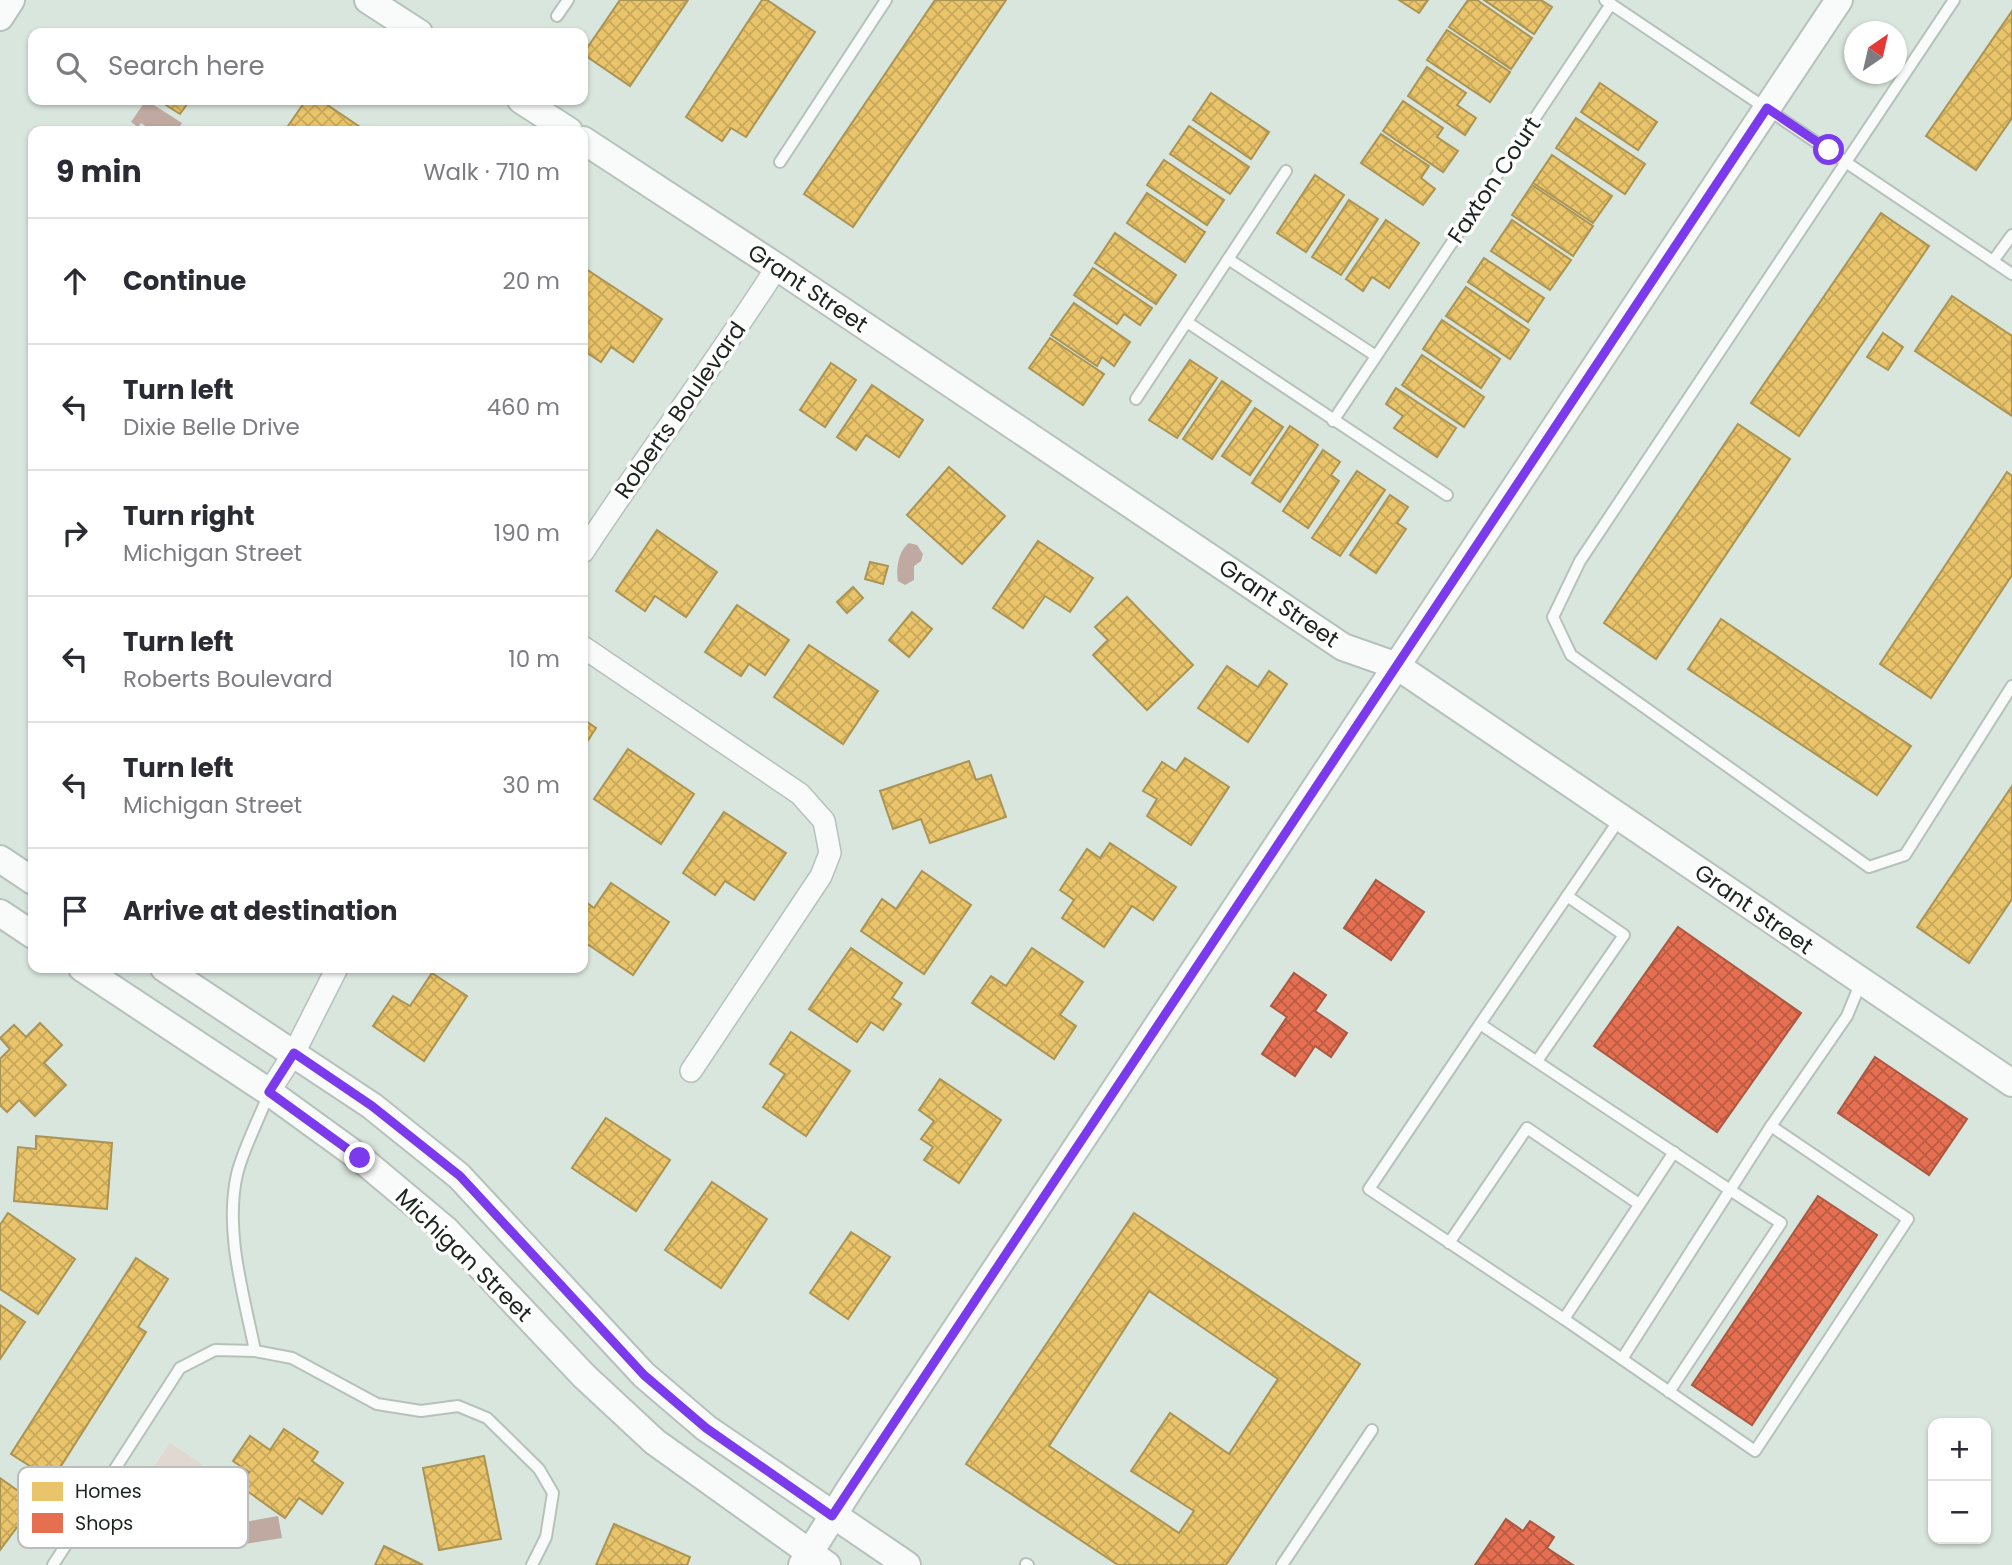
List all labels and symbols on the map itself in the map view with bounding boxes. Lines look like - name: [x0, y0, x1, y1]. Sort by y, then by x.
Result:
- north arrow: [1844, 21, 1907, 84]
- street label: Faxton Court: [1440, 110, 1548, 250]
- route start: [1813, 134, 1844, 165]
- street label: Grant Street: [742, 236, 874, 340]
- street label: Roberts Boulevard: [607, 315, 753, 505]
- street label: Grant Street: [1213, 551, 1345, 655]
- street label: Grant Street: [1688, 856, 1820, 962]
- route end: [344, 1142, 375, 1173]
- street label: Michigan Street: [388, 1181, 540, 1329]
- legend: [18, 1467, 248, 1548]
- text: Homes: [75, 1478, 142, 1505]
- text: Shops: [75, 1510, 133, 1537]

